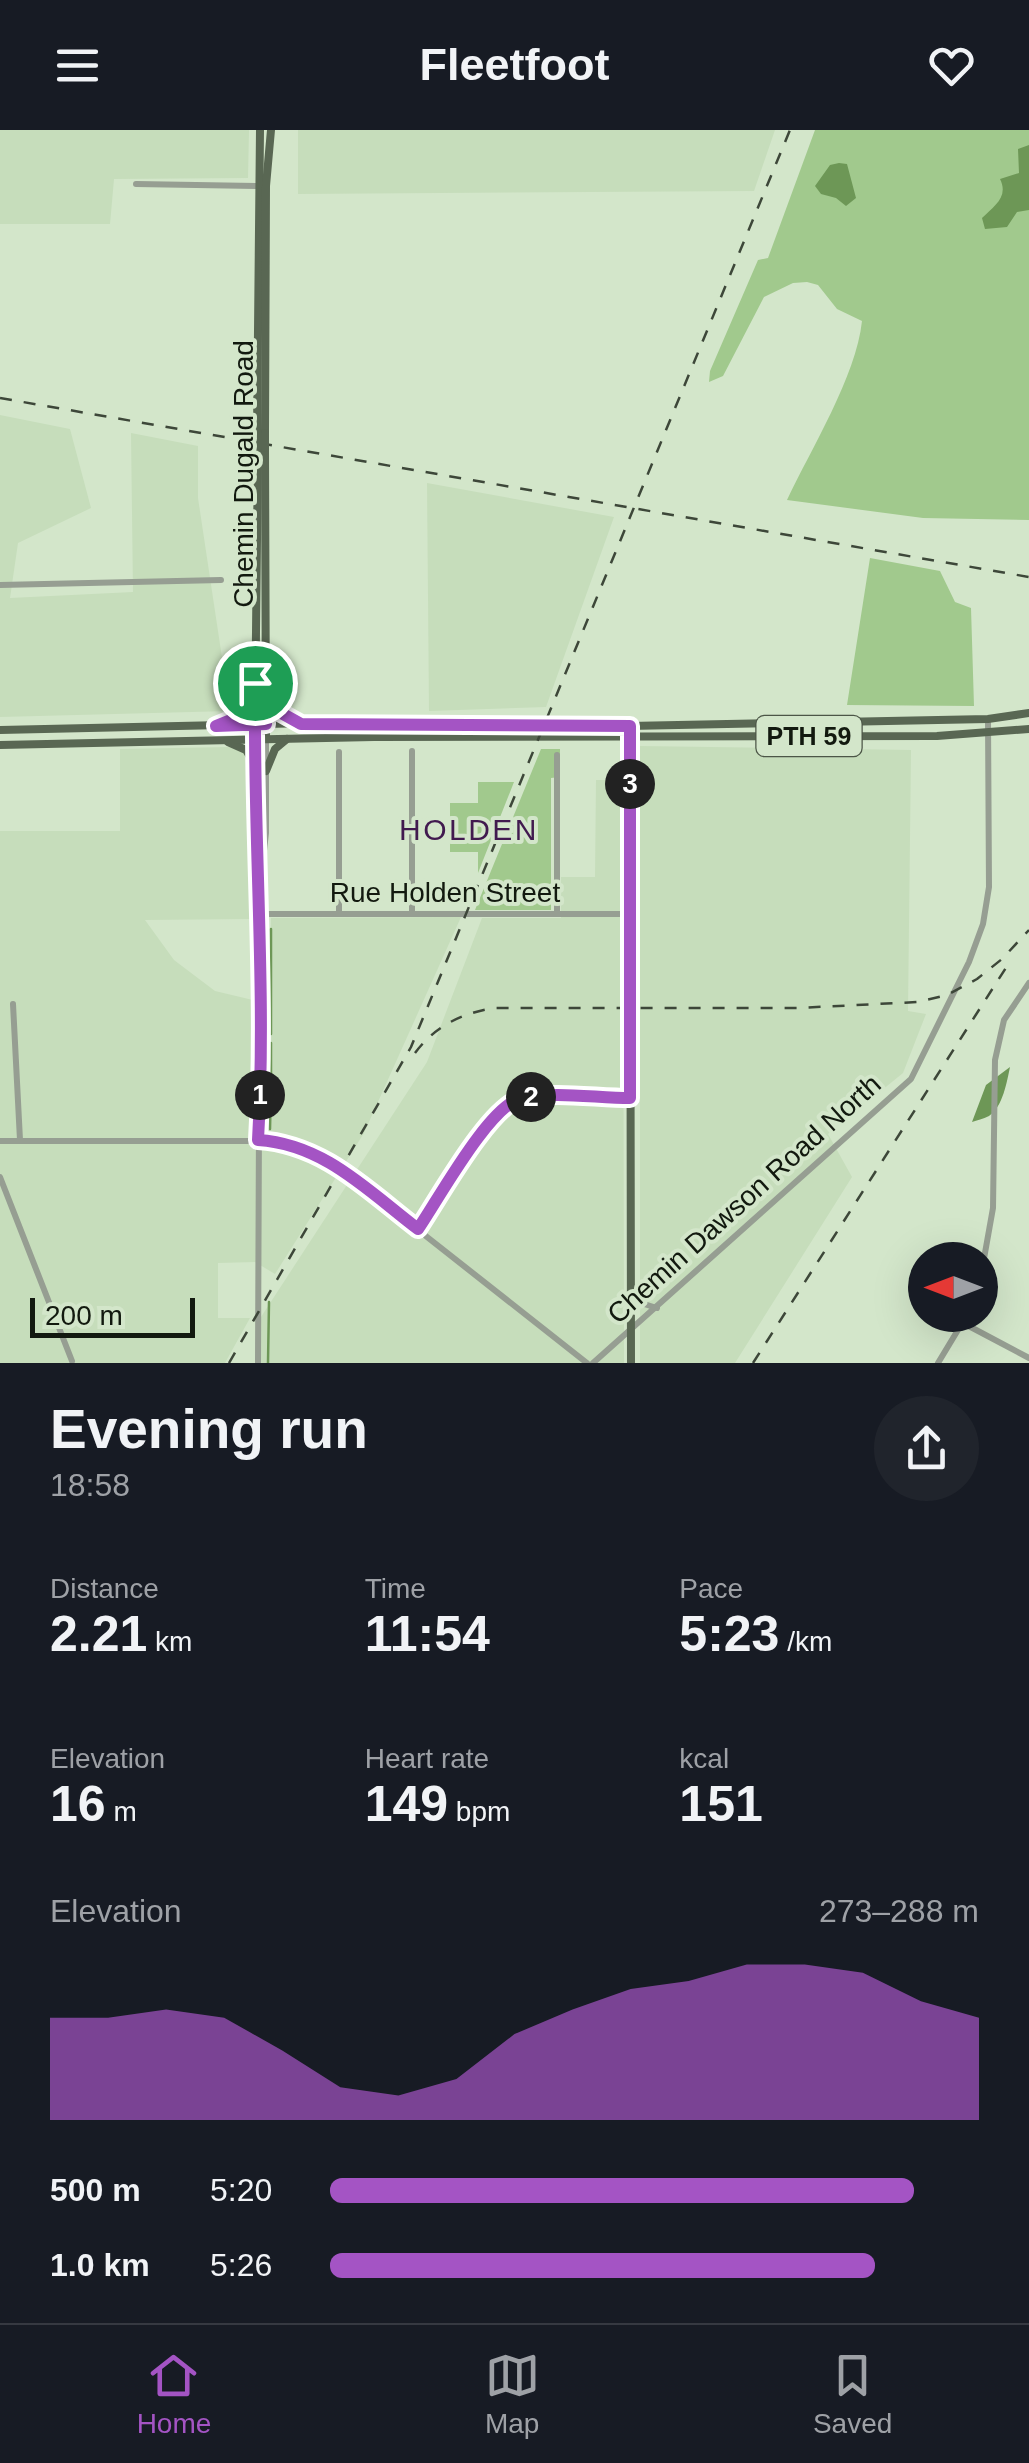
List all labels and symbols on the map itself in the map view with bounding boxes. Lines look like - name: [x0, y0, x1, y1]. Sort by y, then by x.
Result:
- street label: Chemin Dugald Road: [228, 340, 259, 608]
- pin: [213, 641, 298, 726]
- road number: PTH 59: [756, 716, 862, 756]
- pin: 3: [605, 759, 655, 809]
- district label: HOLDEN: [399, 813, 539, 846]
- street label: Rue Holden Street: [330, 877, 560, 908]
- street label: Chemin Dawson Road North: [601, 1068, 887, 1330]
- pin: 1: [235, 1070, 285, 1120]
- pin: 2: [506, 1072, 556, 1122]
- north arrow: [908, 1242, 998, 1332]
- scale bar: [30, 1293, 195, 1338]

